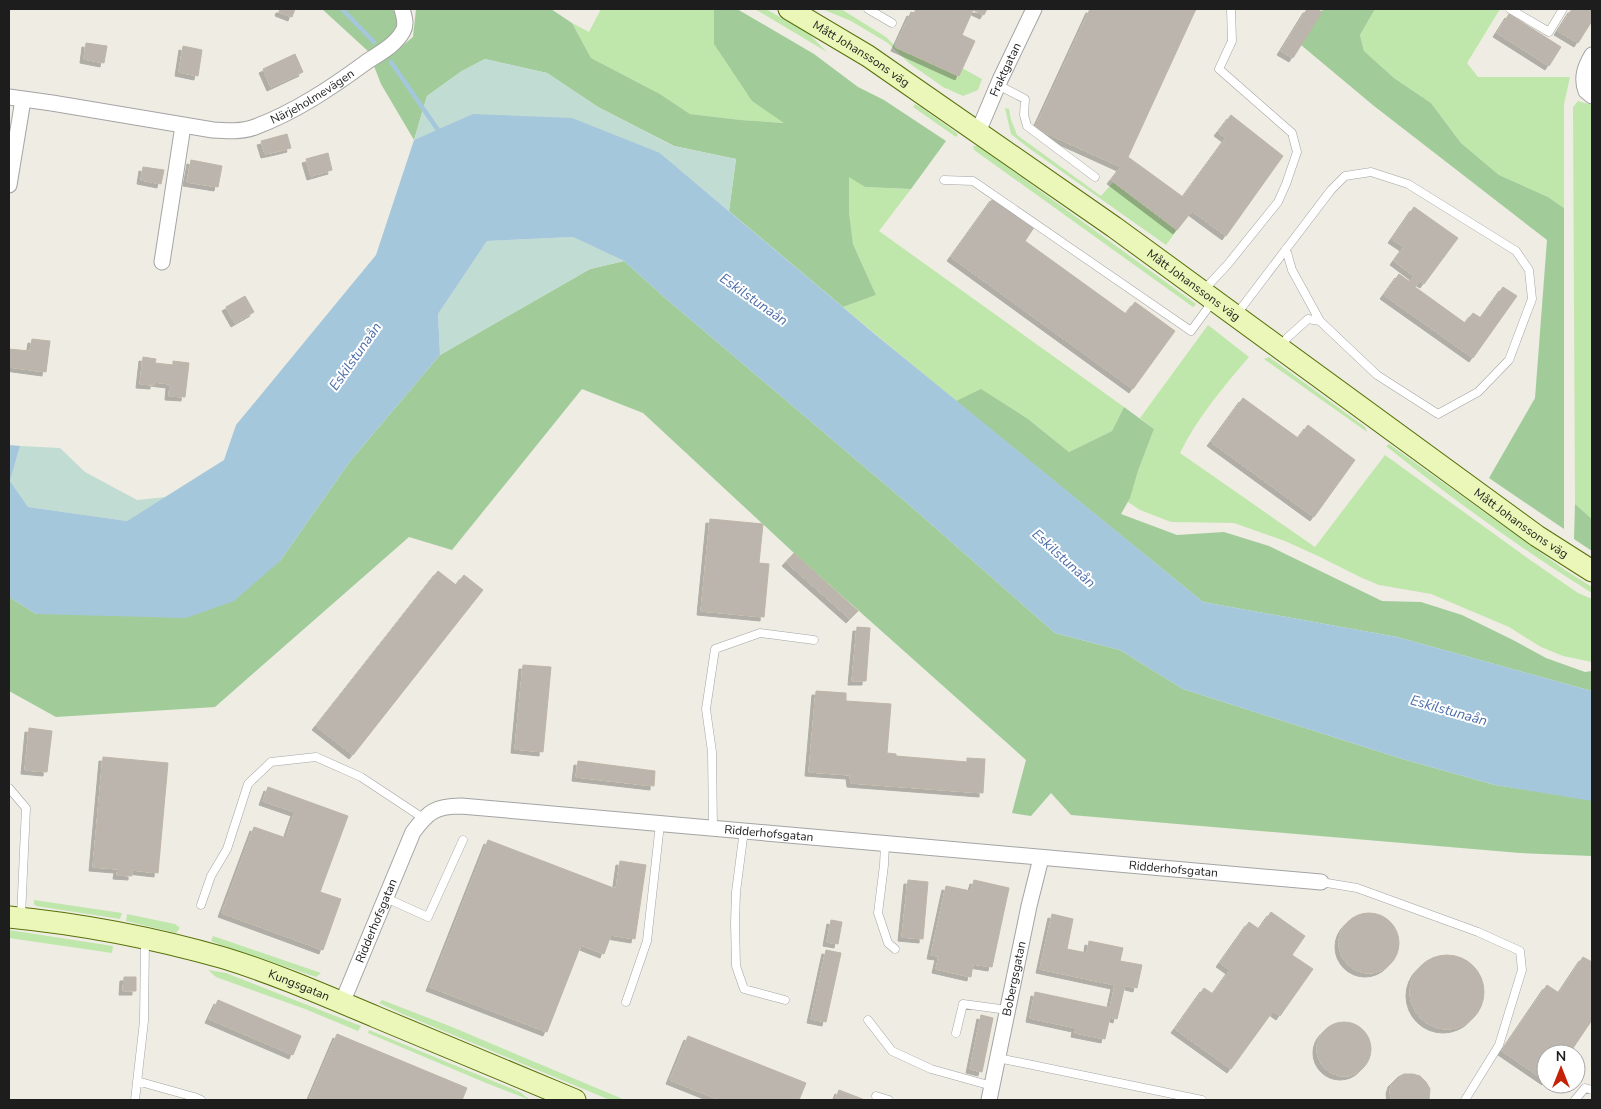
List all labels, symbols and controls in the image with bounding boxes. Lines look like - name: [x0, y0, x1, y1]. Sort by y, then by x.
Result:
- street label: Mått Johanssons väg: [810, 17, 913, 91]
- street label: Fraktgatan: [986, 40, 1025, 99]
- street label: Närjeholmevägen: [268, 65, 357, 128]
- street label: Mått Johanssons väg: [1144, 246, 1243, 325]
- water label: Eskilstunaån: [716, 269, 792, 330]
- water label: Eskilstunaån: [325, 318, 386, 394]
- street label: Mått Johanssons väg: [1471, 484, 1571, 562]
- water label: Eskilstunaån: [1028, 525, 1100, 592]
- water label: Eskilstunaån: [1408, 690, 1490, 731]
- street label: Ridderhofsgatan: [724, 821, 814, 845]
- street label: Ridderhofsgatan: [1128, 857, 1219, 881]
- street label: Ridderhofsgatan: [352, 876, 401, 965]
- street label: Bobergsgatan: [999, 940, 1030, 1017]
- street label: Kungsgatan: [266, 966, 332, 1005]
- north arrow: [1536, 1044, 1586, 1094]
- text: N: [1556, 1047, 1566, 1066]

